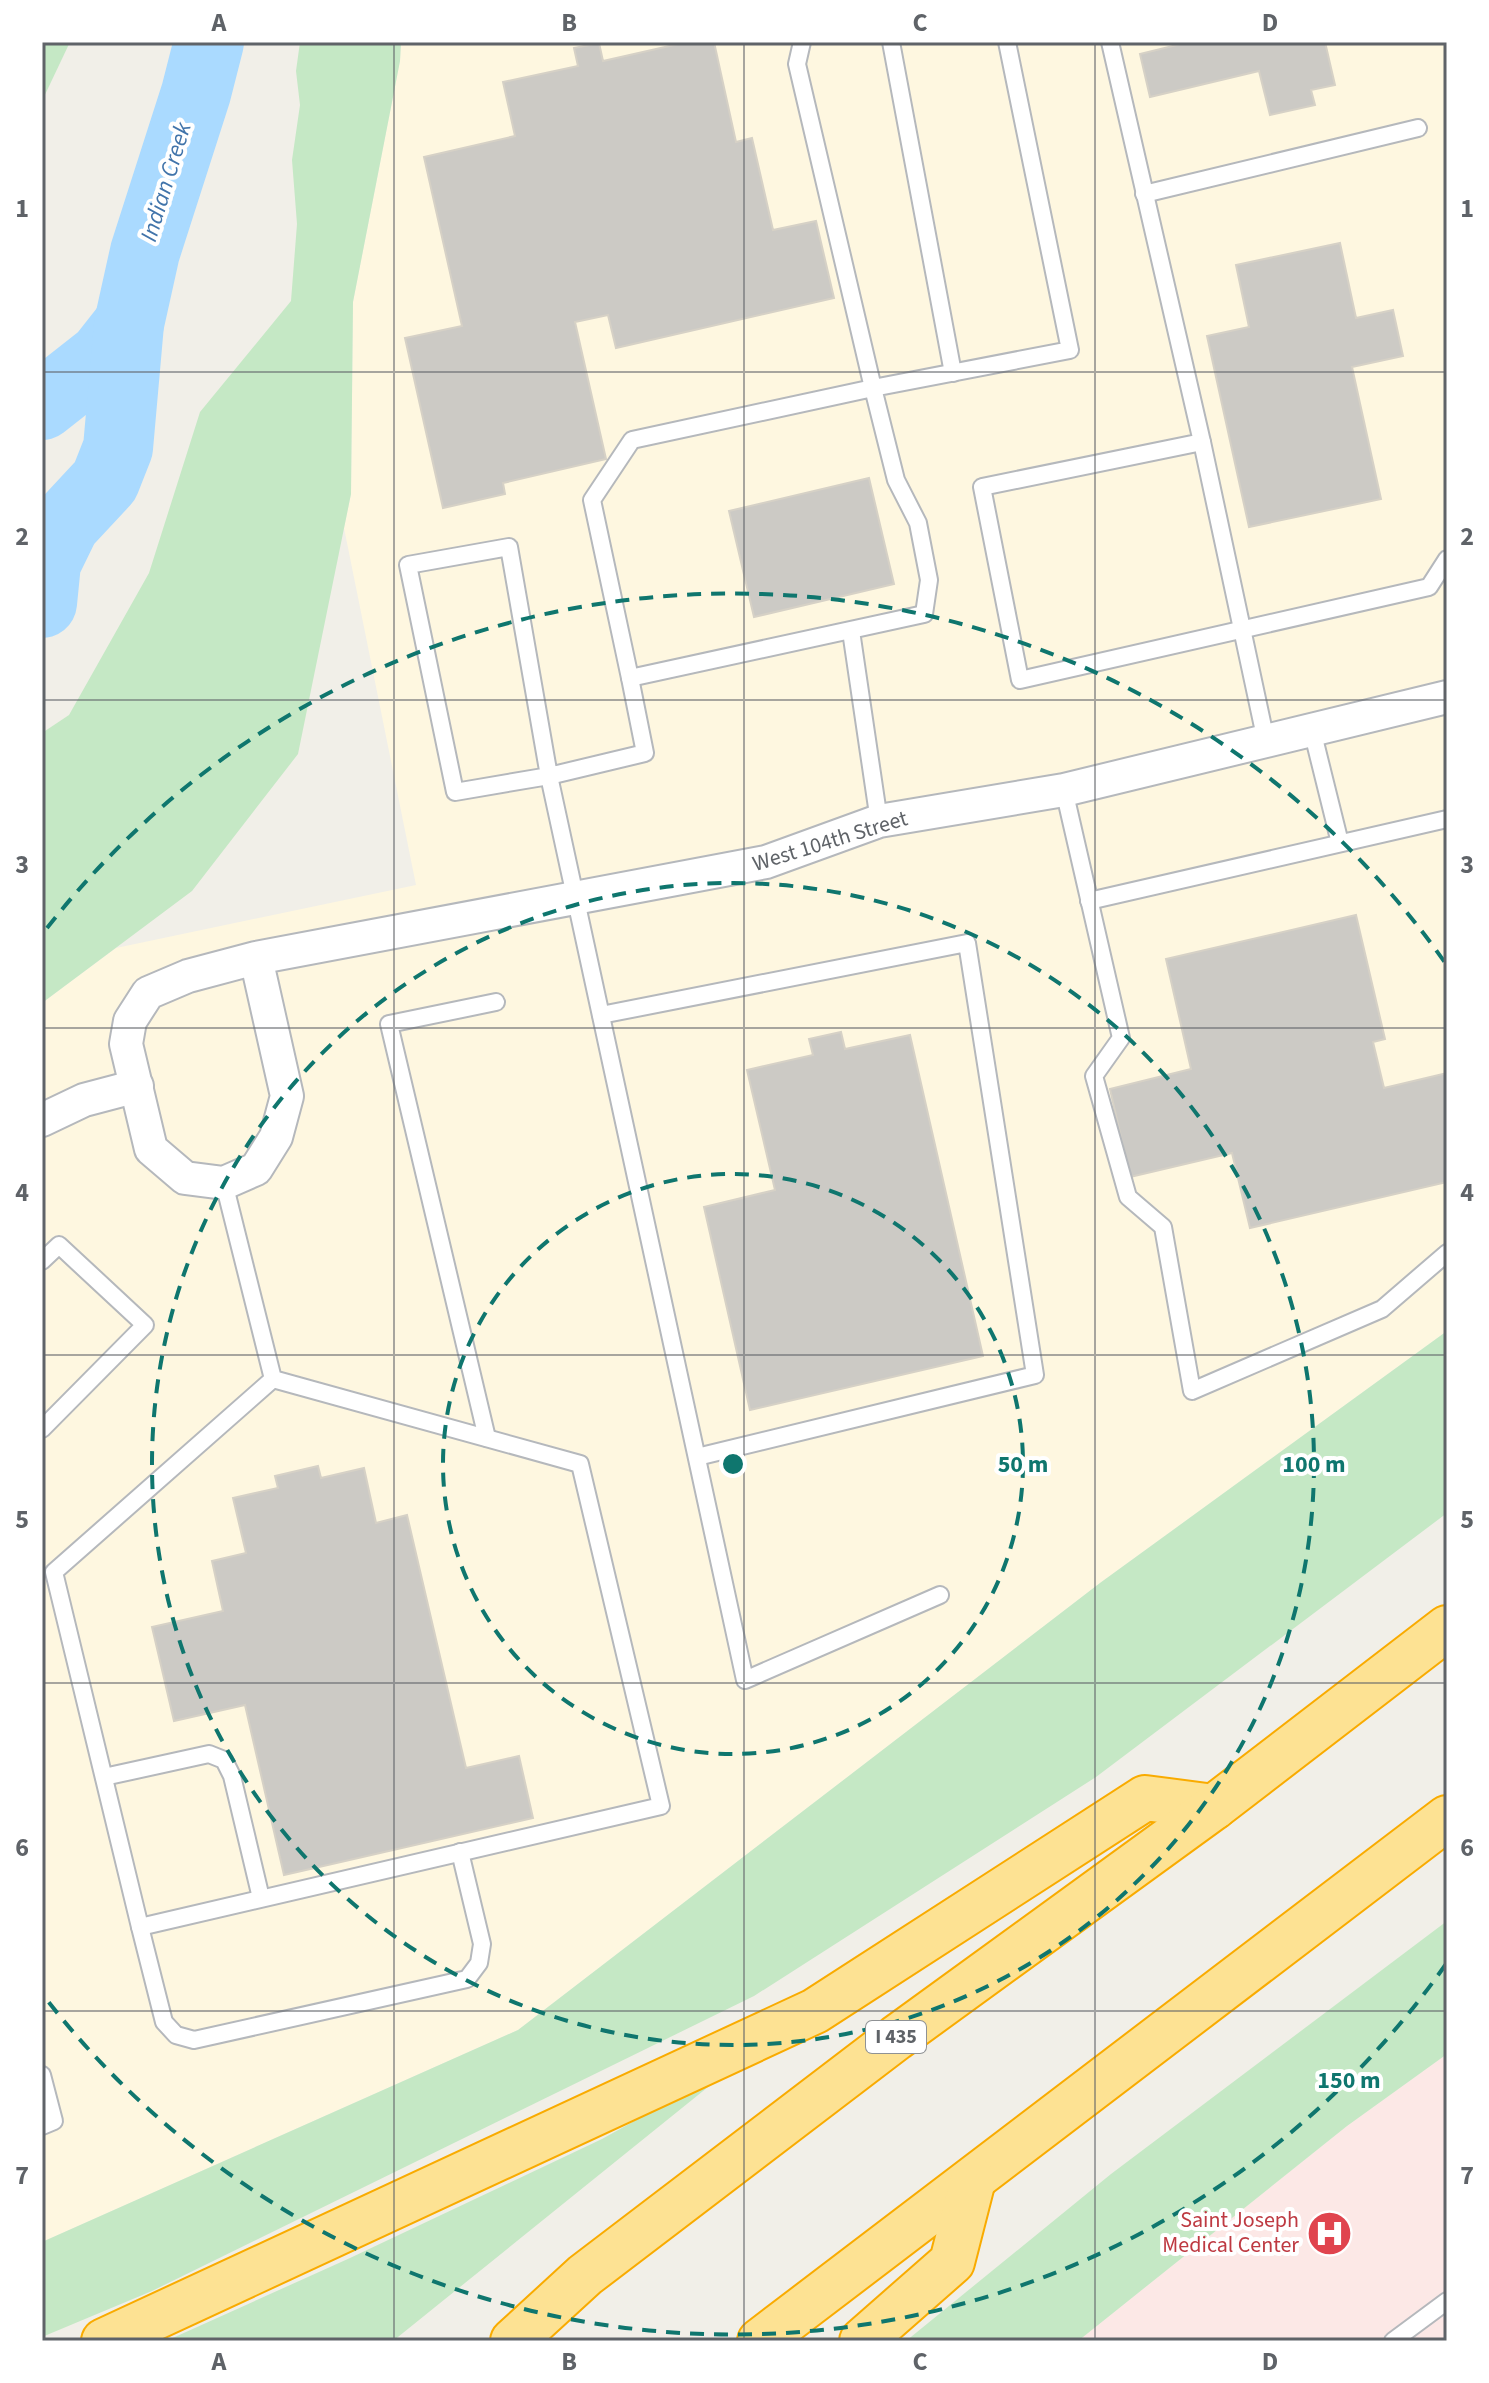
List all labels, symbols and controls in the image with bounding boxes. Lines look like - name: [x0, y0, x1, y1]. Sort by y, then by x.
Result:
- text: A: [211, 4, 228, 41]
- text: B: [561, 4, 577, 41]
- text: C: [912, 4, 928, 41]
- text: D: [1262, 4, 1278, 41]
- water label: Indian Creek: [131, 118, 201, 246]
- text: 1: [15, 190, 29, 227]
- text: 1: [1460, 190, 1474, 227]
- text: 2: [15, 518, 29, 555]
- text: 2: [1460, 518, 1474, 555]
- street label: West 104th Street: [749, 802, 912, 880]
- text: 3: [15, 846, 29, 883]
- text: 3: [1460, 846, 1474, 883]
- text: 4: [15, 1174, 29, 1211]
- text: 4: [1460, 1174, 1474, 1211]
- text: 50 m: [998, 1447, 1048, 1482]
- text: 100 m: [1282, 1447, 1346, 1482]
- centre of rings: [719, 1450, 747, 1478]
- text: 5: [15, 1501, 29, 1538]
- text: 5: [1460, 1501, 1474, 1538]
- text: 6: [15, 1829, 29, 1866]
- text: 6: [1460, 1829, 1474, 1866]
- road number: I 435: [866, 2021, 926, 2053]
- text: 150 m: [1317, 2063, 1381, 2098]
- text: 7: [15, 2157, 29, 2194]
- text: 7: [1460, 2157, 1474, 2194]
- place label: Saint Joseph Medical Center: [1162, 2204, 1299, 2261]
- hospital icon: Saint Joseph Medical Center: [1306, 2209, 1354, 2257]
- text: A: [211, 2343, 228, 2380]
- text: B: [561, 2343, 577, 2380]
- text: C: [912, 2343, 928, 2380]
- text: D: [1262, 2343, 1278, 2380]

